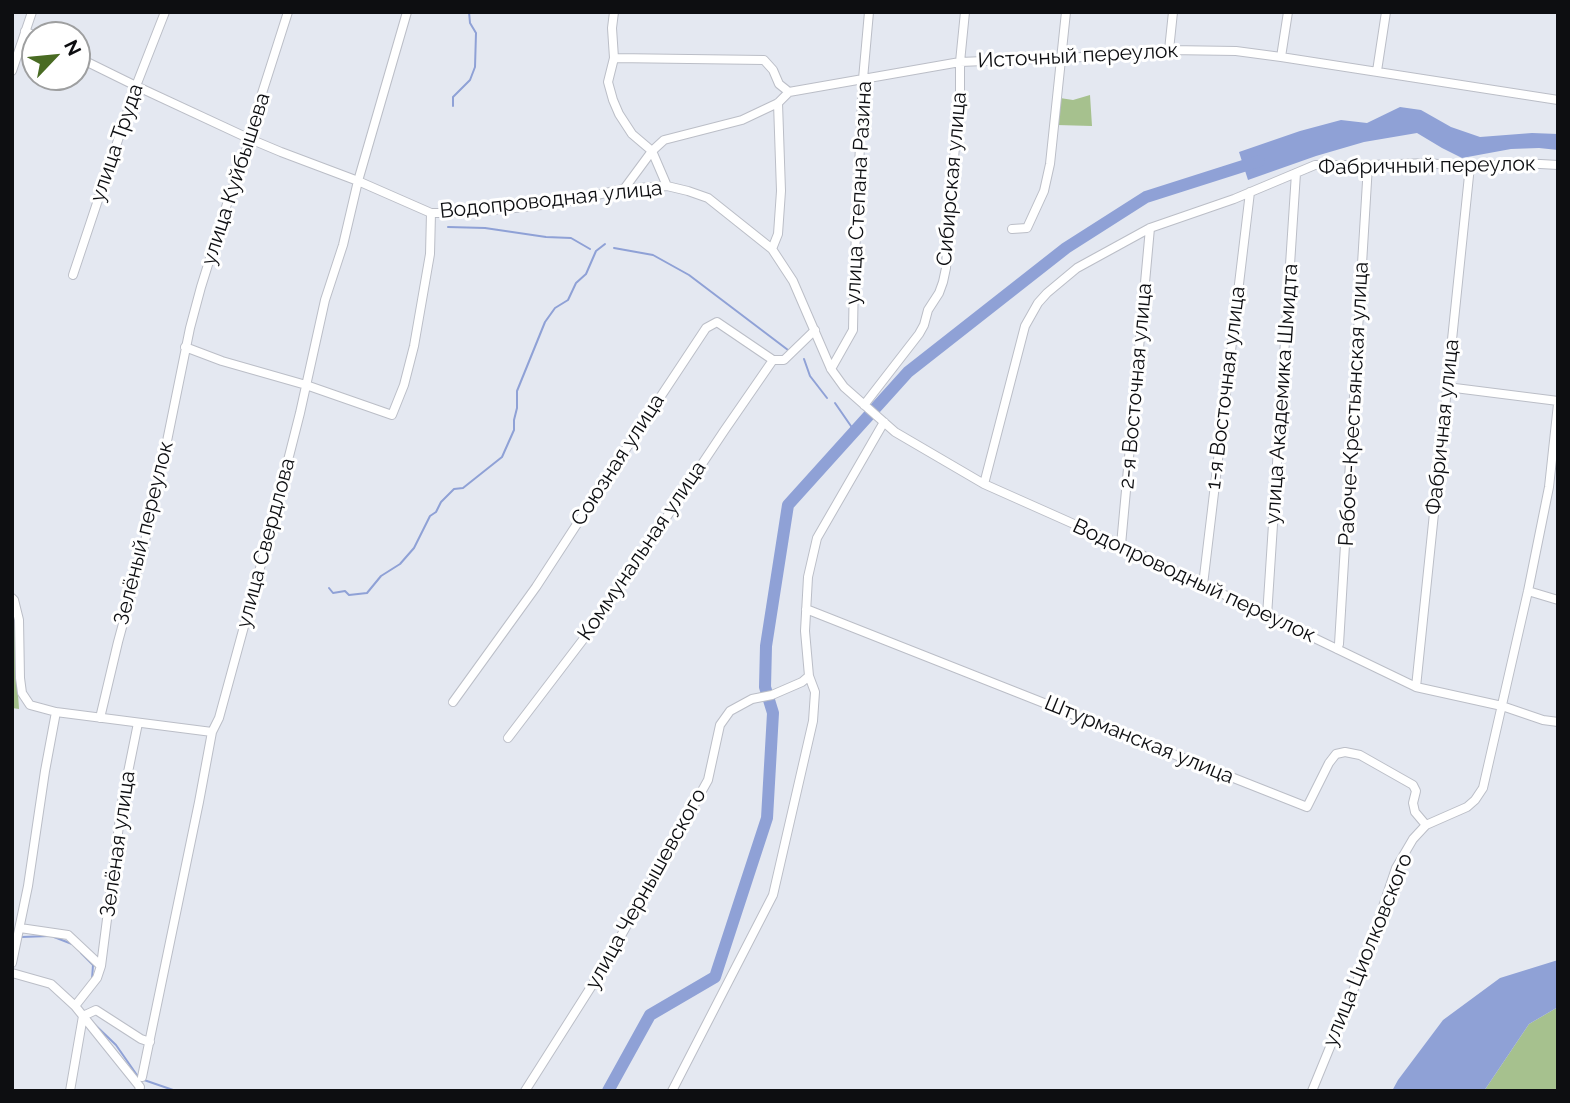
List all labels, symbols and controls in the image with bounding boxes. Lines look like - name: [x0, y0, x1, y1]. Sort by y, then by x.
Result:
- north arrow: [21, 21, 91, 91]
- text: N: [60, 36, 86, 59]
- street label: Источный переулок: [977, 38, 1179, 74]
- street label: улица Степана Разина: [841, 80, 877, 306]
- street label: улица Труда: [85, 81, 149, 205]
- street label: улица Куйбышева: [196, 90, 276, 268]
- street label: Сибирская улица: [932, 91, 972, 267]
- street label: Фабричный переулок: [1318, 152, 1536, 180]
- street label: Водопроводная улица: [438, 176, 664, 224]
- street label: Рабоче-Крестьянская улица: [1334, 261, 1374, 547]
- street label: улица Академика Шмидта: [1260, 263, 1304, 525]
- street label: 2-я Восточная улица: [1114, 282, 1158, 490]
- street label: 1-я Восточная улица: [1201, 285, 1251, 491]
- street label: Фабричная улица: [1421, 338, 1465, 516]
- street label: Союзная улица: [566, 389, 670, 531]
- street label: Зелёный переулок: [109, 439, 179, 627]
- street label: улица Свердлова: [231, 455, 301, 631]
- street label: Коммунальная улица: [573, 456, 711, 646]
- street label: Водопроводный переулок: [1069, 514, 1319, 648]
- street label: Штурманская улица: [1041, 690, 1237, 790]
- street label: Зелёная улица: [95, 769, 141, 919]
- street label: улица Чернышевского: [580, 784, 712, 994]
- street label: улица Циолковского: [1318, 850, 1418, 1050]

